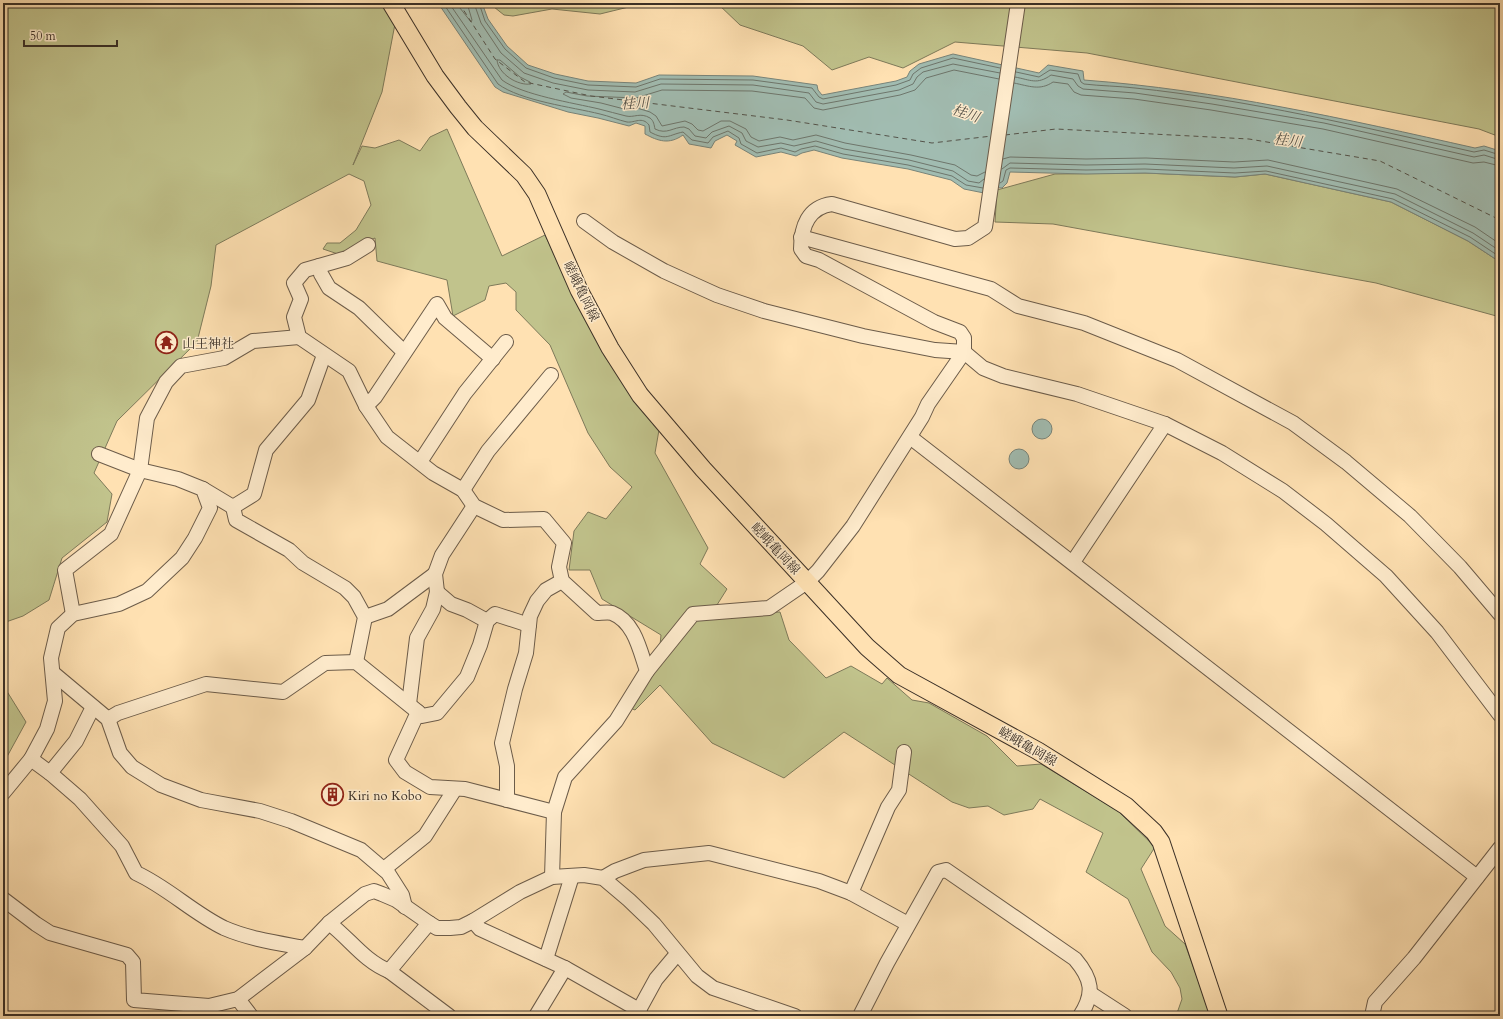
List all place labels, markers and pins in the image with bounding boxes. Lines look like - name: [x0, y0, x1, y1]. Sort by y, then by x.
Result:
- temple icon: 山王神社: [154, 330, 180, 356]
- place label: 山王神社: [182, 335, 234, 353]
- building icon: Kiri no Kobo: [320, 782, 346, 808]
- place label: Kiri no Kobo: [348, 787, 422, 805]

